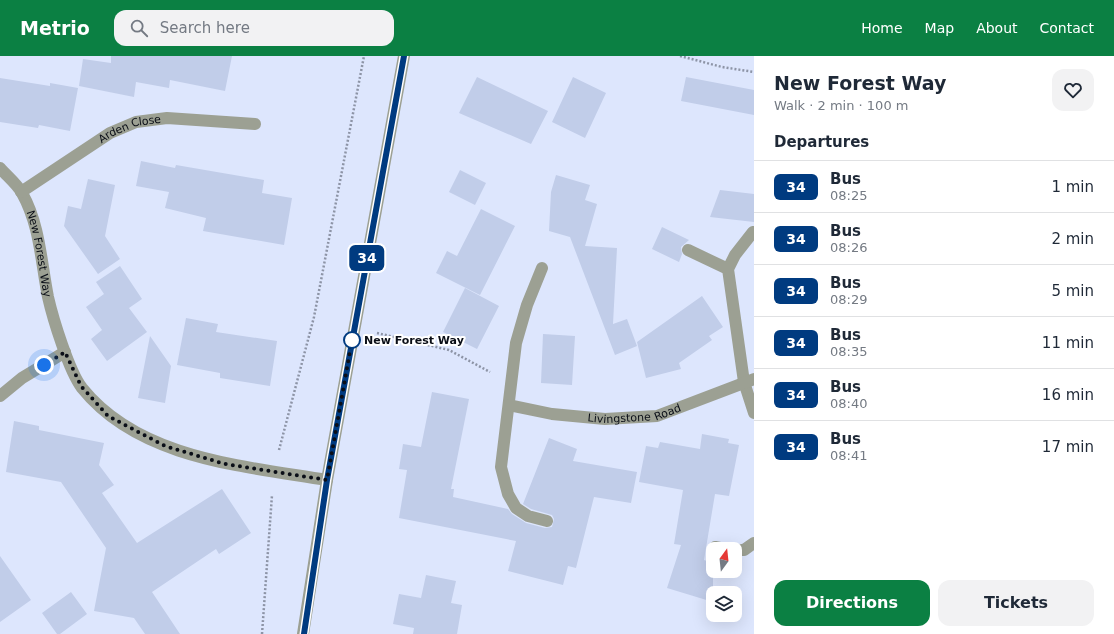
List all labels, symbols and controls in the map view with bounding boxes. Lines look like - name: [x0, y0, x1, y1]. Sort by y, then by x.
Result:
- search box: [114, 10, 394, 46]
- text: Metrio: [20, 17, 90, 39]
- icon: search: [128, 17, 150, 39]
- text: Search here: [160, 19, 250, 37]
- text: Home: [861, 20, 903, 36]
- text: Map: [925, 20, 954, 36]
- text: About: [976, 20, 1018, 36]
- text: Contact: [1040, 20, 1094, 36]
- button: heart: [1052, 69, 1094, 111]
- text: New Forest Way: [774, 72, 946, 94]
- text: Walk · 2 min · 100 m: [774, 98, 908, 113]
- street label: Arden Close: [96, 113, 162, 146]
- text: Departures: [774, 133, 869, 151]
- text: Bus: [830, 170, 861, 188]
- text: 1 min: [1051, 178, 1094, 196]
- text: 34: [786, 179, 806, 195]
- text: 08:25: [830, 188, 867, 203]
- street label: New Forest Way: [24, 209, 54, 299]
- text: Bus: [830, 222, 861, 240]
- text: 2 min: [1051, 230, 1094, 248]
- text: 34: [786, 231, 806, 247]
- text: 08:26: [830, 240, 867, 255]
- line badge: 34: [349, 245, 385, 271]
- text: 34: [357, 250, 377, 266]
- text: Bus: [830, 274, 861, 292]
- text: 5 min: [1051, 282, 1094, 300]
- text: 34: [786, 283, 806, 299]
- text: 08:29: [830, 292, 867, 307]
- text: Bus: [830, 326, 861, 344]
- marker: New Forest Way: [343, 331, 361, 349]
- place label: New Forest Way: [364, 334, 464, 347]
- text: 11 min: [1042, 334, 1094, 352]
- text: 34: [786, 335, 806, 351]
- text: 08:35: [830, 344, 867, 359]
- your location: [34, 355, 54, 375]
- text: Bus: [830, 378, 861, 396]
- text: 16 min: [1042, 386, 1094, 404]
- text: 34: [786, 387, 806, 403]
- text: 08:40: [830, 396, 867, 411]
- street label: Livingstone Road: [587, 401, 683, 426]
- text: Bus: [830, 430, 861, 448]
- text: 17 min: [1042, 438, 1094, 456]
- text: 34: [786, 439, 806, 455]
- text: 08:41: [830, 448, 867, 463]
- north arrow: [706, 542, 742, 578]
- map controls: [706, 542, 742, 622]
- button: Directions: [774, 580, 930, 626]
- button: Tickets: [938, 580, 1094, 626]
- button: layers: [706, 586, 742, 622]

